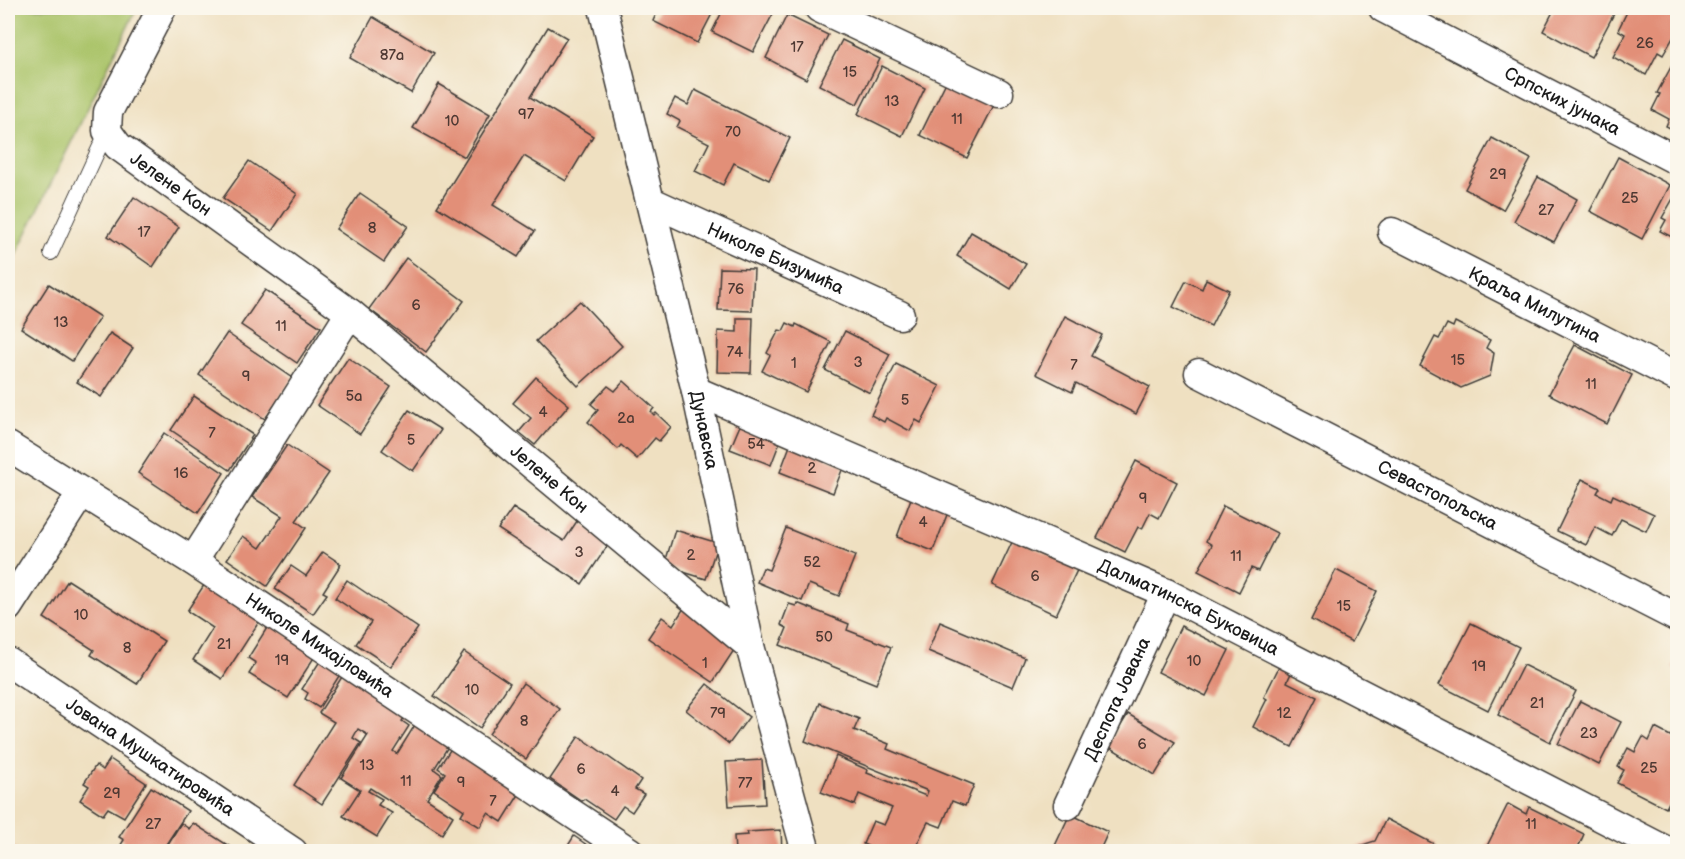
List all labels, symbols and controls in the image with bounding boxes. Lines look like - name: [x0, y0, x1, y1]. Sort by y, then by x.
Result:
- house number: 26: [1636, 34, 1654, 53]
- house number: 17: [790, 38, 804, 57]
- house number: 87a: [380, 46, 404, 65]
- house number: 15: [843, 63, 857, 82]
- street label: Српских јунака: [1501, 63, 1624, 140]
- house number: 13: [884, 92, 900, 111]
- house number: 97: [518, 105, 535, 124]
- house number: 11: [951, 110, 963, 129]
- house number: 10: [445, 112, 459, 131]
- house number: 70: [725, 123, 741, 142]
- street label: Јелене Кон: [126, 148, 215, 221]
- house number: 29: [1489, 165, 1507, 184]
- house number: 25: [1621, 189, 1639, 208]
- house number: 27: [1538, 201, 1555, 220]
- street label: Николе Бизумића: [704, 218, 847, 299]
- house number: 8: [368, 219, 377, 238]
- house number: 17: [137, 223, 151, 242]
- street label: Краља Милутина: [1465, 263, 1604, 348]
- house number: 76: [728, 280, 744, 299]
- house number: 6: [411, 296, 421, 315]
- house number: 13: [53, 313, 69, 332]
- house number: 11: [275, 317, 287, 336]
- house number: 74: [727, 343, 743, 362]
- house number: 15: [1451, 351, 1465, 370]
- house number: 3: [853, 353, 863, 372]
- house number: 1: [791, 354, 797, 373]
- house number: 7: [1070, 356, 1078, 375]
- house number: 9: [242, 367, 250, 386]
- house number: 11: [1585, 375, 1597, 394]
- house number: 5a: [345, 387, 363, 406]
- street label: Дунавска: [685, 389, 722, 472]
- house number: 5: [901, 391, 909, 410]
- house number: 4: [538, 403, 548, 422]
- house number: 2a: [617, 409, 635, 428]
- house number: 7: [208, 424, 216, 443]
- house number: 5: [407, 431, 415, 450]
- house number: 54: [747, 435, 765, 454]
- street label: Јелене Кон: [506, 441, 592, 518]
- street label: Севастопољска: [1374, 456, 1501, 535]
- house number: 2: [808, 459, 817, 478]
- house number: 16: [174, 464, 188, 483]
- house number: 9: [1139, 489, 1147, 508]
- house number: 4: [918, 513, 928, 532]
- house number: 3: [574, 543, 584, 562]
- house number: 2: [687, 546, 696, 565]
- house number: 11: [1230, 547, 1242, 566]
- house number: 52: [803, 553, 821, 572]
- street label: Далматинска Буковица: [1095, 555, 1283, 661]
- house number: 6: [1030, 567, 1040, 586]
- street label: Николе Михајловића: [241, 589, 398, 703]
- house number: 15: [1337, 597, 1351, 616]
- house number: 10: [74, 606, 88, 625]
- house number: 50: [815, 628, 833, 647]
- street label: Деспота Јована: [1080, 634, 1155, 764]
- house number: 21: [217, 635, 231, 654]
- house number: 8: [123, 639, 132, 658]
- house number: 19: [275, 651, 289, 670]
- house number: 10: [1187, 652, 1201, 671]
- house number: 1: [702, 654, 708, 673]
- house number: 19: [1472, 657, 1486, 676]
- house number: 10: [465, 681, 479, 700]
- street label: Јована Мушкатировића: [62, 694, 238, 821]
- house number: 21: [1530, 694, 1544, 713]
- house number: 79: [710, 704, 726, 723]
- house number: 12: [1277, 704, 1291, 723]
- house number: 8: [520, 712, 529, 731]
- house number: 23: [1580, 724, 1598, 743]
- house number: 6: [1137, 735, 1147, 754]
- house number: 13: [359, 756, 375, 775]
- house number: 25: [1640, 759, 1658, 778]
- house number: 6: [576, 760, 586, 779]
- house number: 11: [400, 772, 412, 791]
- house number: 9: [457, 773, 465, 792]
- house number: 77: [738, 774, 753, 793]
- house number: 4: [610, 782, 620, 801]
- house number: 29: [103, 784, 121, 803]
- house number: 7: [489, 792, 497, 811]
- house number: 27: [145, 815, 162, 834]
- house number: 11: [1525, 815, 1537, 834]

